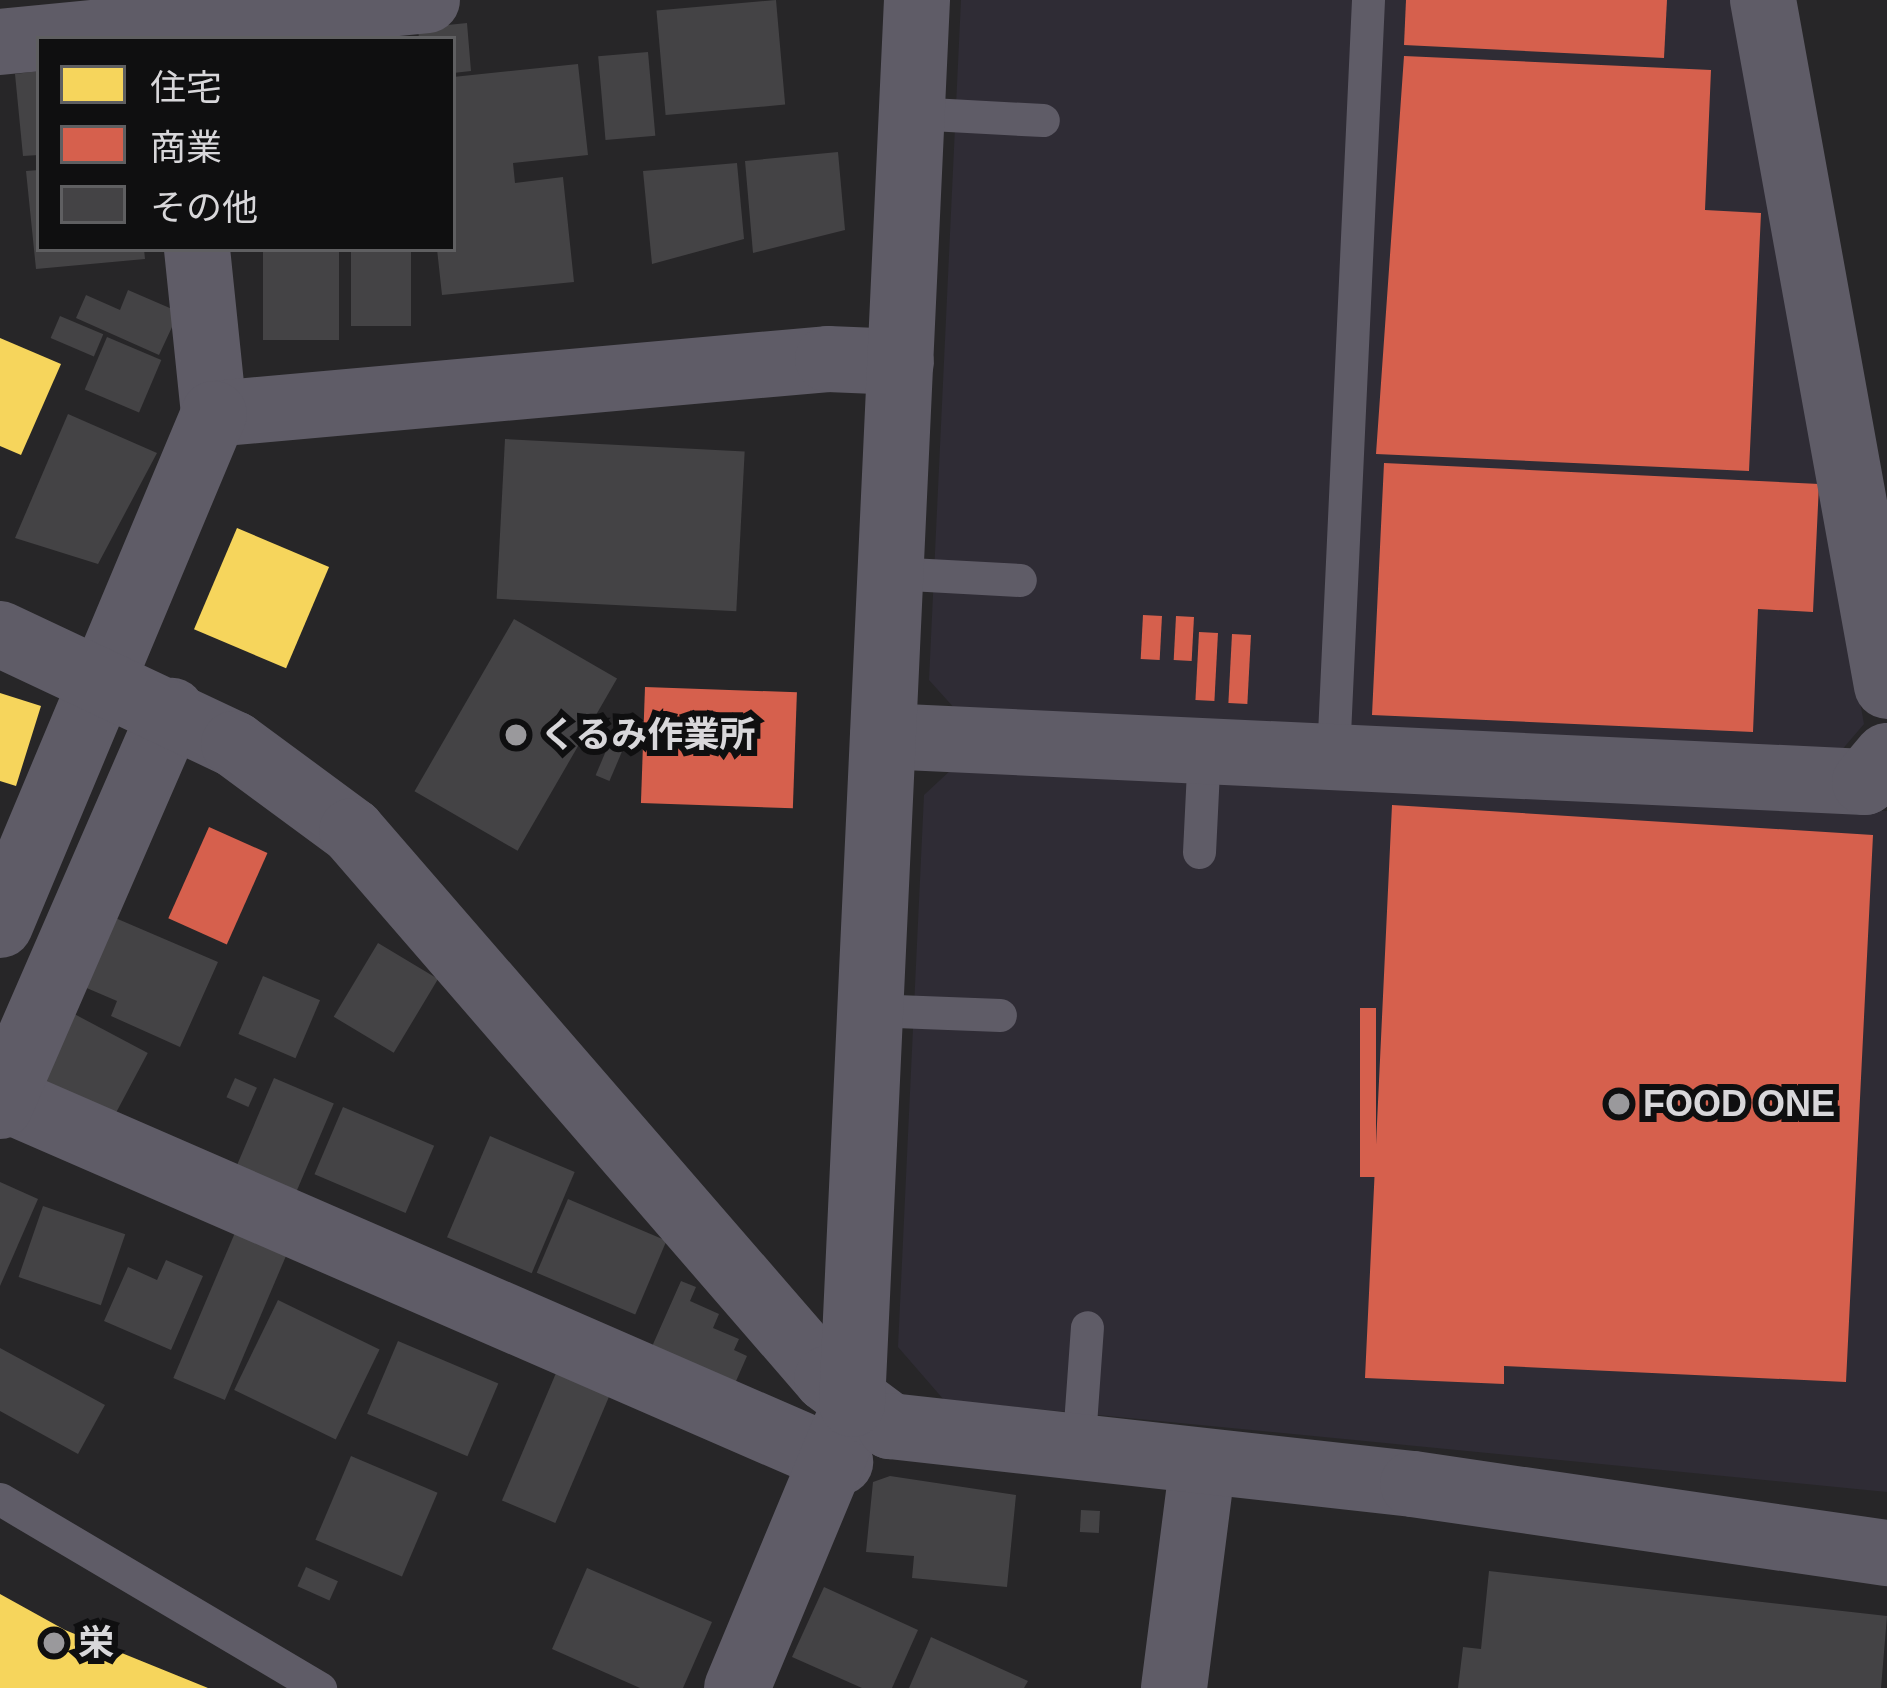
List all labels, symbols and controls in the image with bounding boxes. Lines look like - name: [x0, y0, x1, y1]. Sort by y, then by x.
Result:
- legend: [36, 36, 456, 252]
- text: 住宅: [150, 67, 222, 108]
- text: 商業: [150, 127, 222, 168]
- text: その他: [150, 187, 258, 228]
- place label: くるみ作業所: [540, 713, 756, 757]
- marker: くるみ作業所: [503, 722, 529, 748]
- place label: FOOD ONE: [1643, 1082, 1835, 1126]
- marker: FOOD ONE: [1606, 1091, 1632, 1117]
- place label: 栄: [78, 1621, 114, 1665]
- marker: 栄: [41, 1630, 67, 1656]

